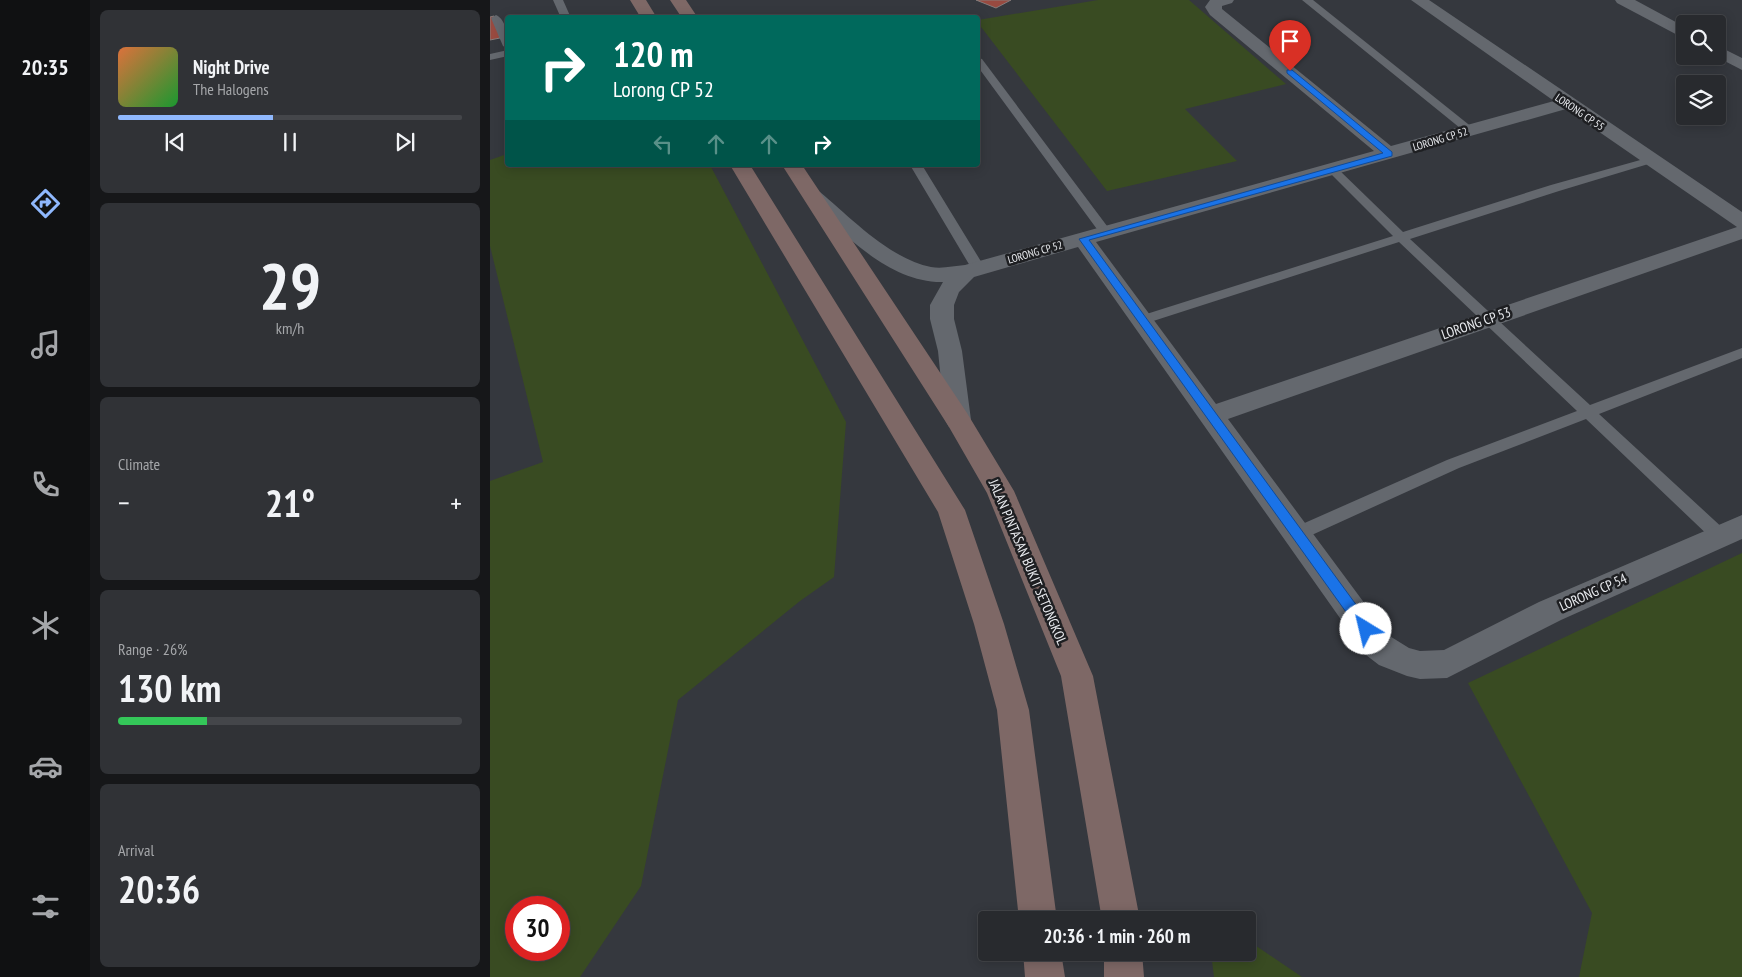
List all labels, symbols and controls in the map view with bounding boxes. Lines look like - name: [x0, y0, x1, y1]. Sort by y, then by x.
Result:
- map controls: [1676, 15, 1726, 125]
- button: search: [1676, 15, 1726, 65]
- pin: [1269, 20, 1311, 71]
- icon: arrive: [1276, 27, 1304, 55]
- text: 120 m: [613, 31, 694, 77]
- icon: right: [530, 35, 595, 100]
- text: 20:35: [21, 53, 69, 81]
- text: Night Drive: [193, 55, 270, 79]
- text: Lorong CP 52: [613, 75, 714, 103]
- button: layers: [1676, 75, 1726, 125]
- text: The Halogens: [193, 79, 269, 99]
- street label: LORONG CP 55: [1553, 90, 1607, 134]
- street label: LORONG CP 52: [1411, 124, 1469, 154]
- icon: previous: [161, 128, 189, 156]
- icon: pause: [276, 128, 304, 156]
- icon: next: [391, 128, 419, 156]
- icon: left: [649, 130, 677, 158]
- icon: ahead: [702, 130, 730, 158]
- icon: ahead: [755, 130, 783, 158]
- icon: right: [808, 130, 836, 158]
- icon: directions: [28, 186, 63, 221]
- street label: LORONG CP 52: [1006, 237, 1064, 267]
- text: 29: [259, 243, 321, 327]
- street label: LORONG CP 53: [1439, 303, 1513, 343]
- text: km/h: [276, 318, 304, 338]
- icon: music: [28, 327, 63, 362]
- text: Climate: [118, 454, 160, 474]
- icon: phone: [28, 467, 63, 502]
- street label: JALAN PINTASAN BUKIT SETONGKOL: [985, 476, 1071, 648]
- text: 21°: [265, 478, 315, 527]
- text: −: [118, 484, 130, 521]
- text: +: [450, 484, 462, 521]
- street label: LORONG CP 54: [1556, 569, 1630, 615]
- position arrow: [1339, 602, 1391, 654]
- icon: climate: [28, 608, 63, 643]
- text: Range · 26%: [118, 639, 187, 659]
- text: 130 km: [118, 663, 221, 712]
- icon: car: [28, 749, 63, 784]
- text: Arrival: [118, 840, 154, 860]
- text: 20:36: [118, 864, 200, 913]
- icon: filters: [28, 889, 63, 924]
- speed limit sign: 30: [505, 896, 570, 961]
- text: 20:36 · 1 min · 260 m: [1044, 924, 1190, 948]

